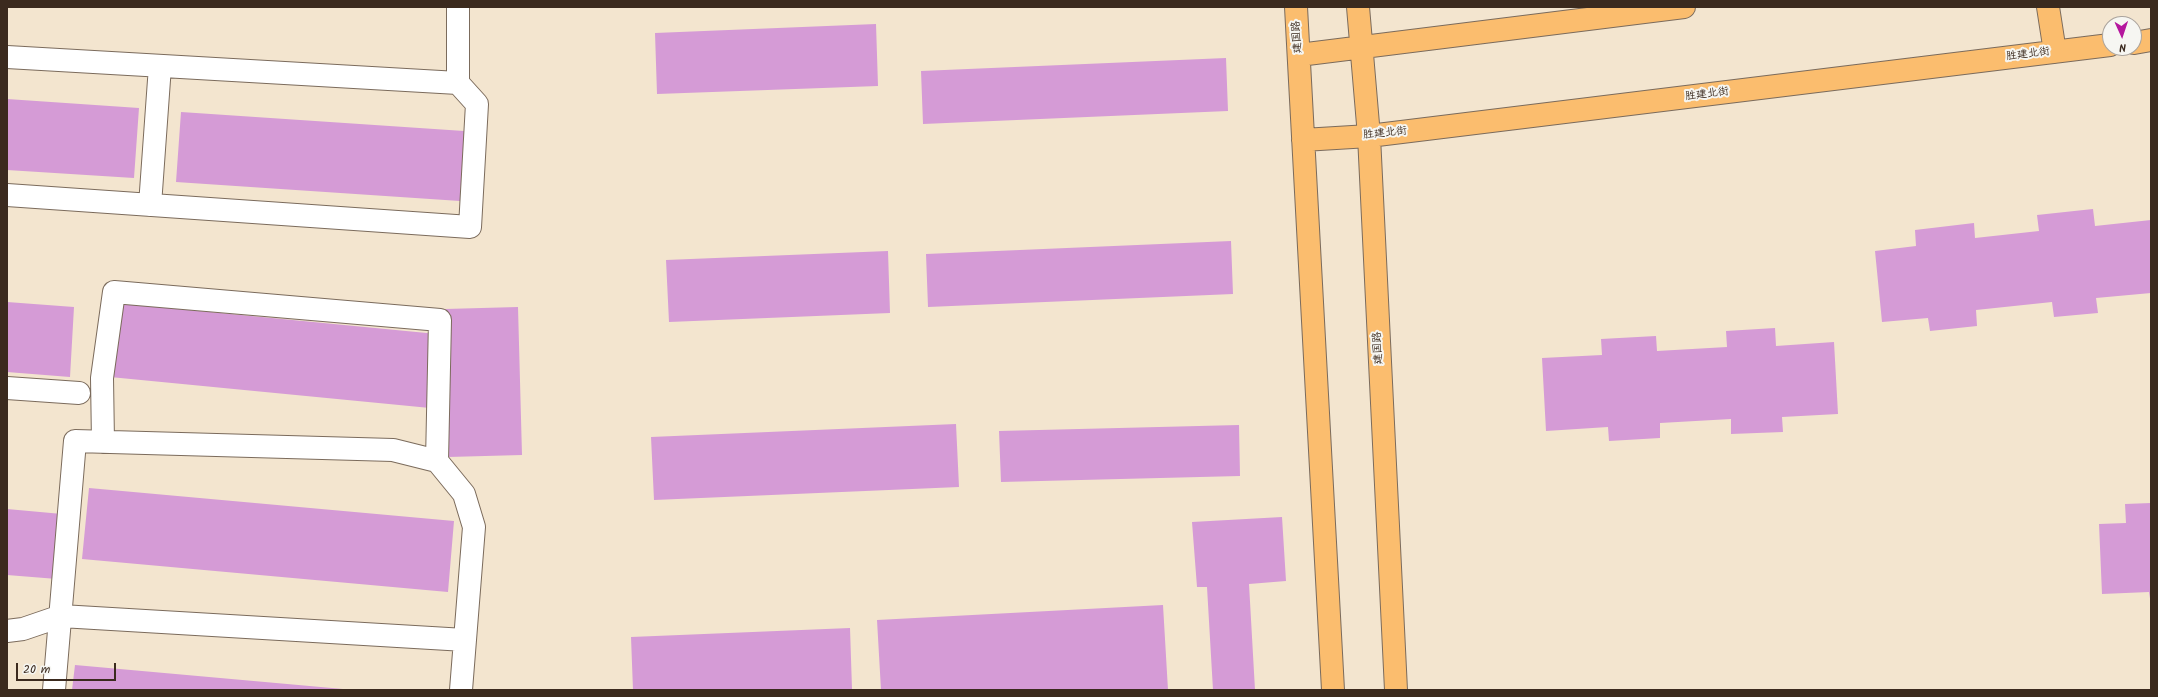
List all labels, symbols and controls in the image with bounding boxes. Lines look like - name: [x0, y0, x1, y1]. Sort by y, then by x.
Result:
- north arrow: [2102, 16, 2142, 56]
- street label: 建国路: [1290, 20, 1306, 54]
- text: N: [2119, 38, 2127, 56]
- street label: 胜建北街: [2005, 46, 2051, 64]
- street label: 胜建北街: [1684, 86, 1730, 104]
- street label: 胜建北街: [1362, 125, 1408, 143]
- street label: 建国路: [1372, 331, 1386, 365]
- scale bar: [18, 655, 118, 681]
- text: 20 m: [23, 660, 50, 679]

